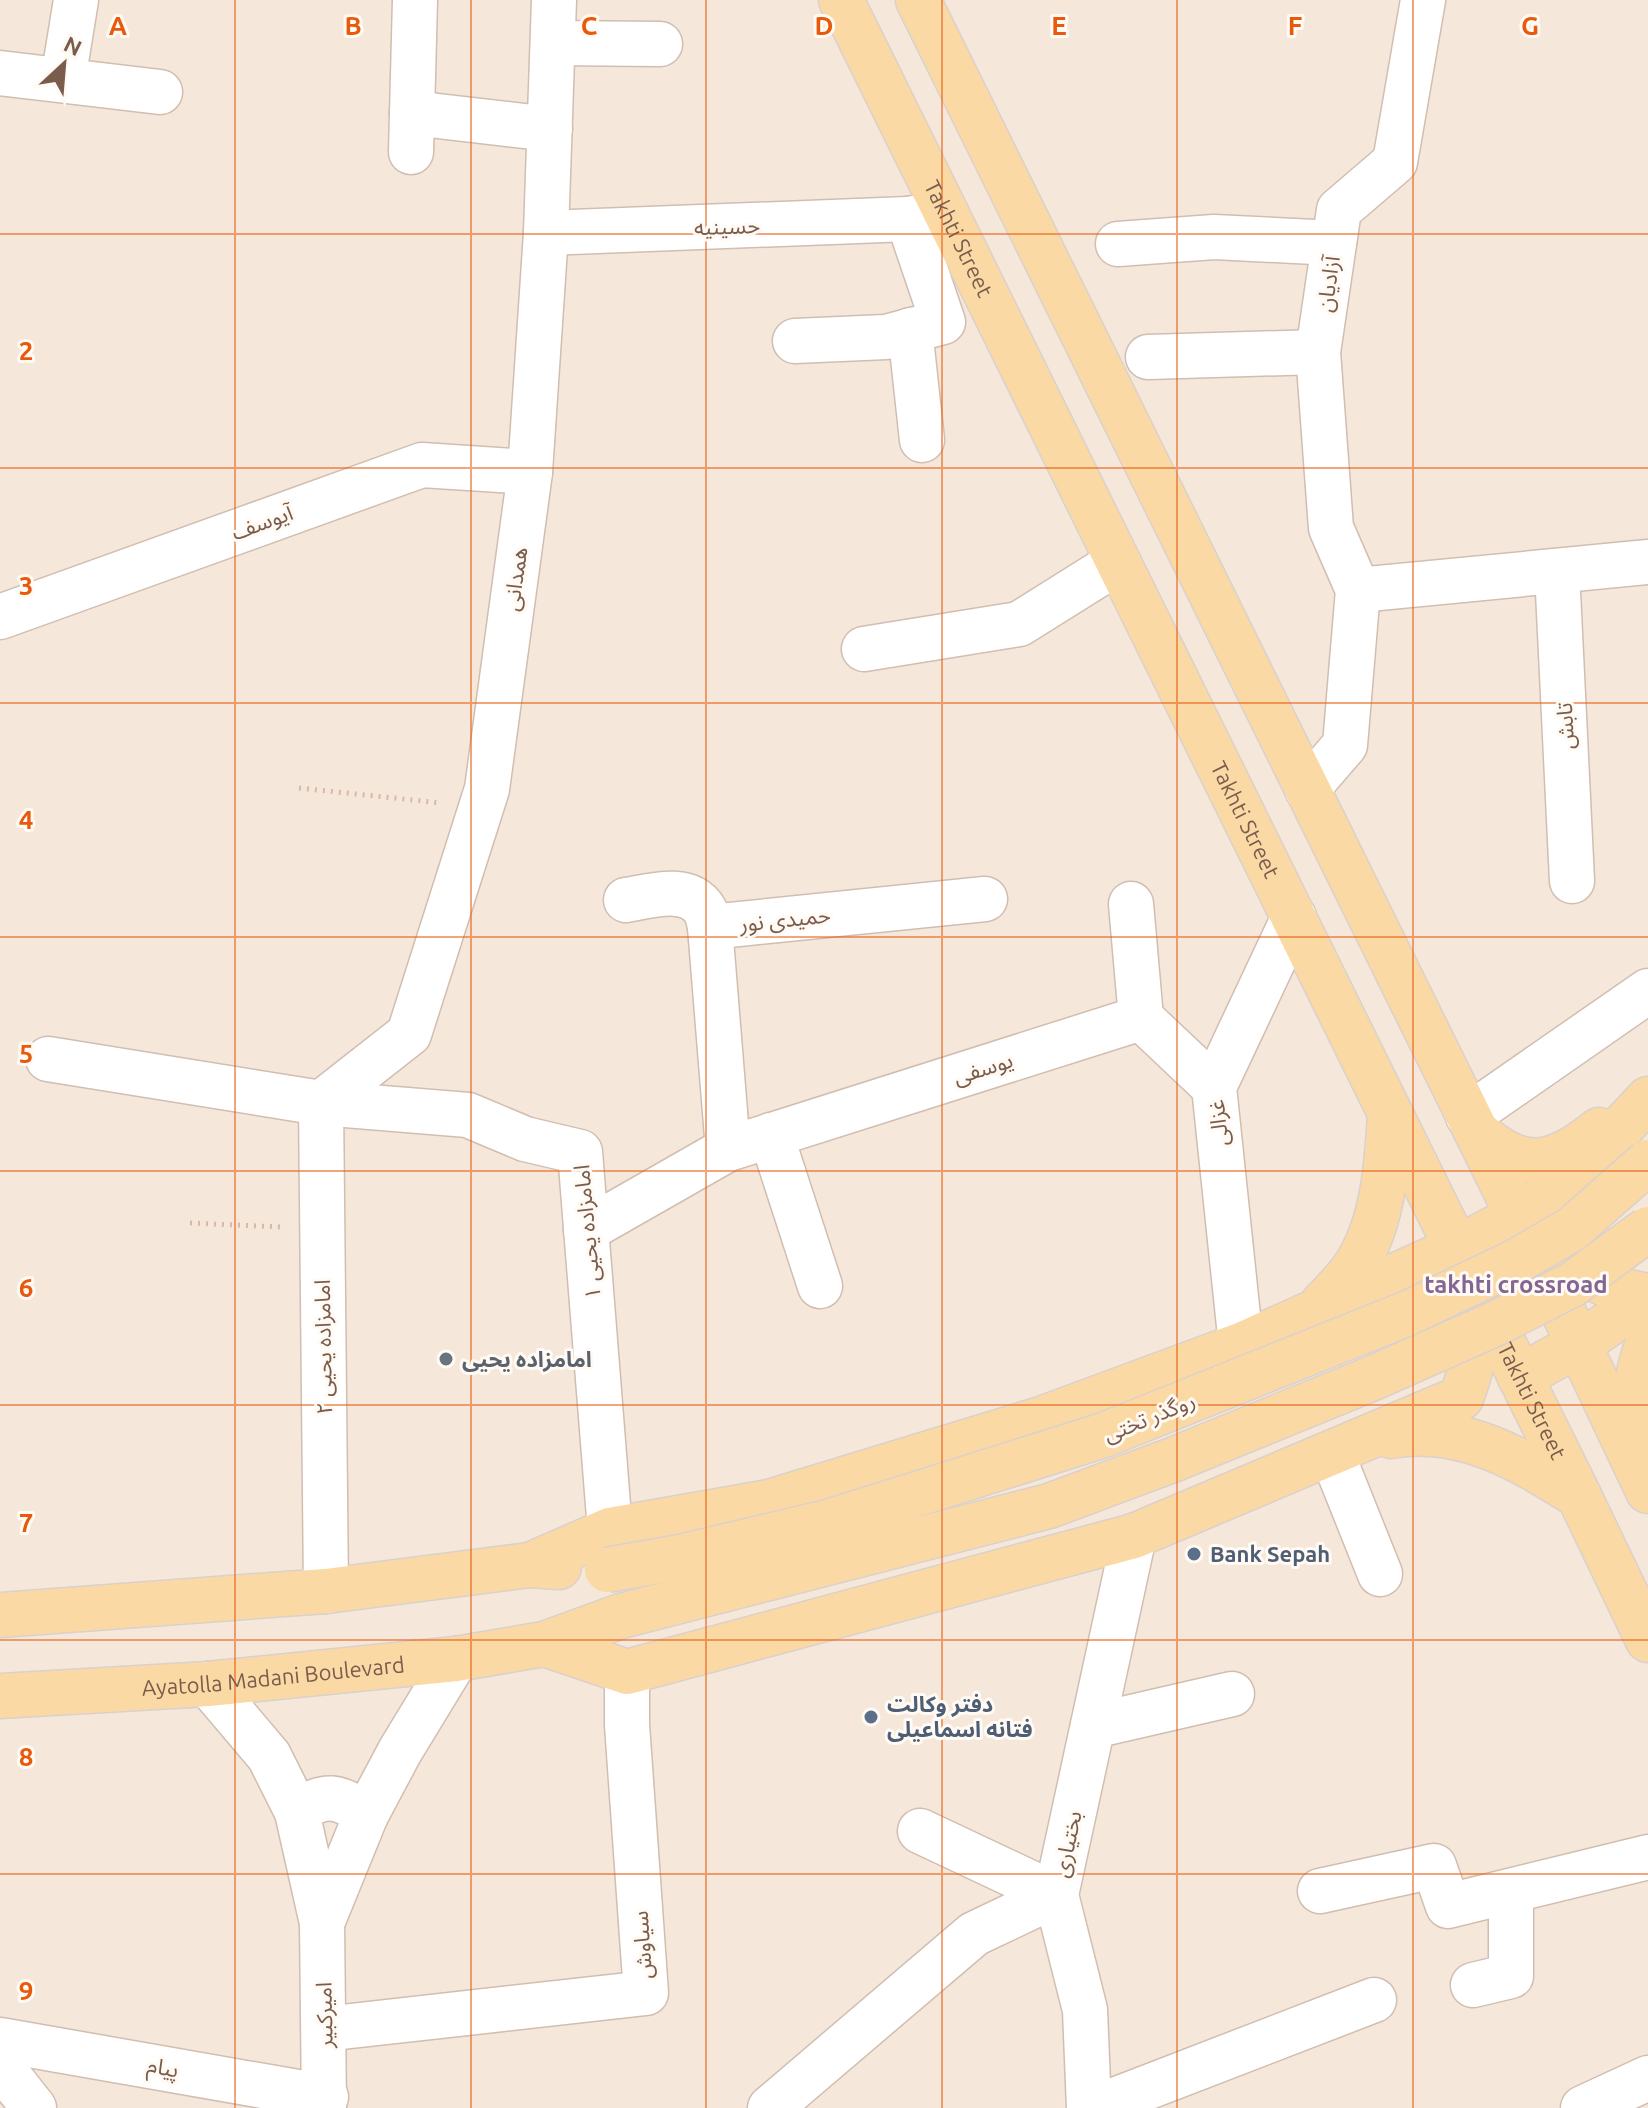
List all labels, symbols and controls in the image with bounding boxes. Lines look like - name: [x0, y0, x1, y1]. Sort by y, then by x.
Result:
- text: A: [109, 11, 128, 40]
- text: B: [344, 11, 362, 40]
- text: C: [581, 11, 598, 40]
- text: D: [815, 11, 833, 40]
- text: E: [1051, 11, 1067, 40]
- text: F: [1288, 11, 1302, 40]
- text: G: [1521, 11, 1539, 40]
- north arrow: [24, 24, 104, 104]
- text: N: [60, 31, 86, 60]
- street label: Takhti Street: [920, 176, 999, 301]
- street label: حسینیه: [693, 212, 761, 239]
- street label: آزادیان: [1311, 253, 1346, 314]
- text: 2: [19, 336, 33, 365]
- street label: آیوسف: [228, 498, 298, 545]
- street label: همدانی: [498, 545, 532, 613]
- text: 3: [19, 571, 33, 600]
- street label: تابش: [1551, 702, 1579, 750]
- street label: Takhti Street: [1207, 757, 1285, 882]
- text: 4: [19, 805, 33, 834]
- street label: حمیدی نور: [737, 901, 832, 938]
- text: 5: [19, 1039, 33, 1068]
- street label: یوسفی: [950, 1046, 1016, 1090]
- street label: غزالی: [1203, 1099, 1233, 1147]
- street label: امامزاده یحیی ۱: [568, 1164, 606, 1300]
- district label: takhti crossroad: [1424, 1271, 1608, 1298]
- text: 6: [19, 1273, 33, 1302]
- street label: امامزاده یحیی ۲: [309, 1279, 337, 1415]
- street label: Takhti Street: [1493, 1338, 1572, 1463]
- place label: امامزاده یحیی: [462, 1346, 592, 1372]
- marker: امامزاده یحیی: [437, 1350, 455, 1368]
- street label: روگذر تختی: [1099, 1387, 1199, 1448]
- text: 7: [19, 1508, 33, 1537]
- place label: Bank Sepah: [1210, 1541, 1330, 1566]
- marker: Bank Sepah: [1185, 1545, 1203, 1563]
- street label: Ayatolla Madani Boulevard: [141, 1651, 406, 1700]
- place label: دفتر وکالت فتانه اسماعیلی: [887, 1691, 1033, 1742]
- marker: دفتر وکالت فتانه اسماعیلی: [862, 1708, 880, 1726]
- text: 8: [19, 1742, 33, 1771]
- street label: بختیاری: [1047, 1808, 1088, 1880]
- street label: سیاوش: [627, 1910, 657, 1980]
- text: 9: [19, 1976, 33, 2005]
- street label: امیرکبیر: [310, 1982, 338, 2049]
- street label: پیام: [144, 2051, 181, 2087]

